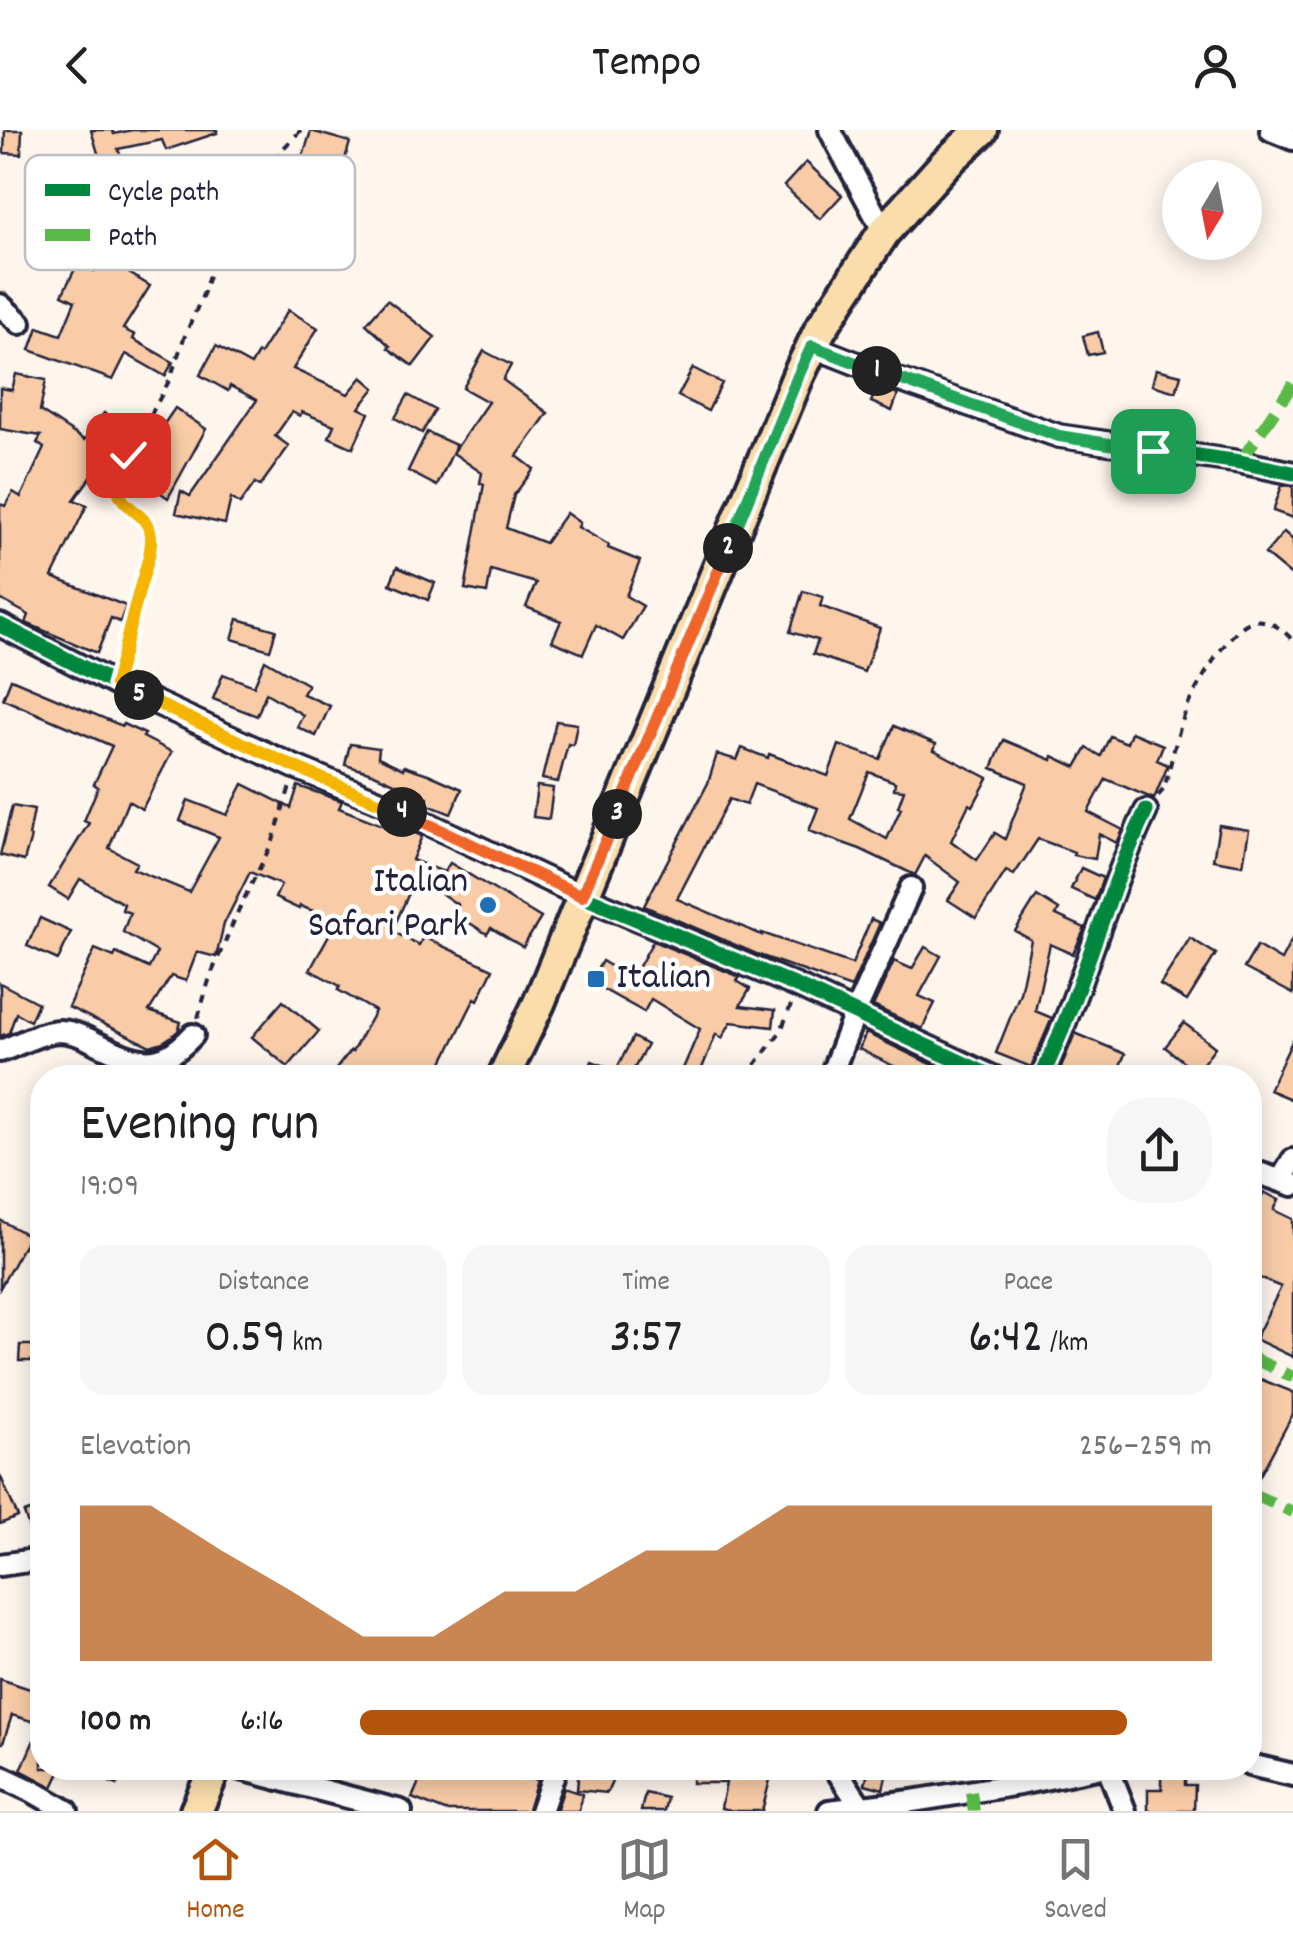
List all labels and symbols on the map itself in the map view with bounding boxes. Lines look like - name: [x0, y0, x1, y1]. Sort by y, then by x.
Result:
- legend: [25, 155, 355, 270]
- north arrow: [1162, 160, 1262, 260]
- text: Cycle path: [108, 175, 219, 215]
- text: Path: [108, 220, 157, 260]
- pin: 1: [852, 346, 902, 396]
- pin: [1111, 409, 1196, 494]
- pin: [86, 413, 171, 498]
- pin: 2: [703, 523, 753, 573]
- pin: 5: [114, 670, 164, 720]
- pin: 4: [377, 787, 427, 837]
- pin: 3: [592, 789, 642, 839]
- place label: Italian Safari Park: [308, 856, 468, 955]
- marker: Italian Safari Park: [477, 894, 499, 916]
- place label: Italian: [616, 952, 711, 1007]
- marker: Italian: [585, 968, 607, 990]

